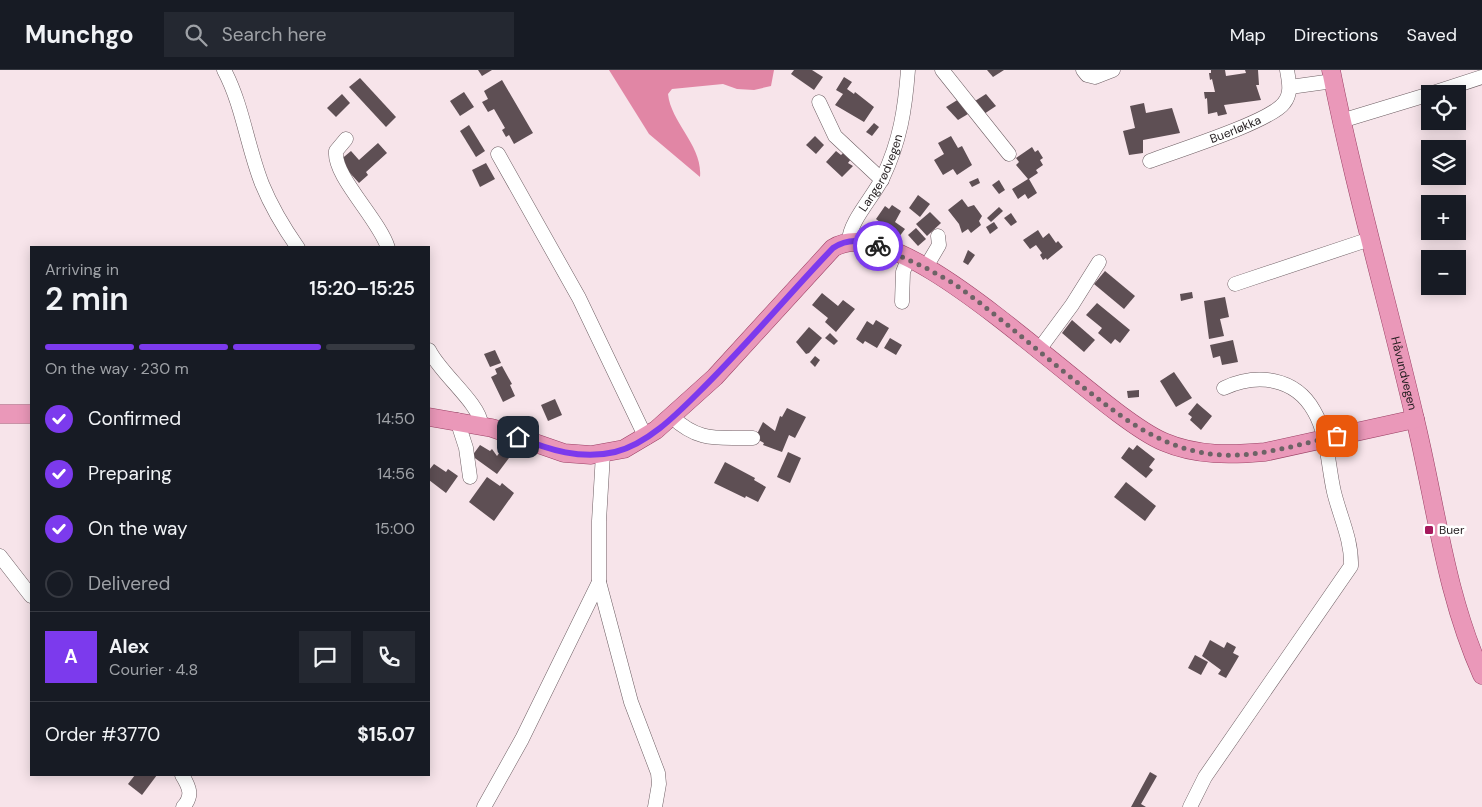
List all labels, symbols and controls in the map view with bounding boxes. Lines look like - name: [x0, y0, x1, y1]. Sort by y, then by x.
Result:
- search box: [164, 12, 514, 57]
- text: Munchgo: [25, 19, 134, 50]
- icon: search: [182, 21, 210, 49]
- text: Search here: [222, 22, 327, 47]
- text: Map: [1230, 23, 1266, 47]
- text: Directions: [1294, 23, 1379, 47]
- text: Saved: [1407, 23, 1457, 47]
- map controls: [1421, 85, 1466, 295]
- button: locate: [1421, 85, 1466, 130]
- street label: Buerløkka: [1208, 112, 1264, 147]
- street label: Langerødvegen: [855, 132, 906, 215]
- button: layers: [1421, 140, 1466, 185]
- button: +: [1421, 195, 1466, 240]
- courier: [853, 221, 903, 271]
- icon: bike: [864, 232, 892, 260]
- button: −: [1421, 250, 1466, 295]
- text: Arriving in: [45, 259, 119, 280]
- text: 15:20–15:25: [309, 276, 415, 301]
- text: 2 min: [45, 278, 129, 320]
- street label: Håvundvegen: [1387, 335, 1421, 412]
- text: On the way · 230 m: [45, 358, 189, 379]
- icon: check: [45, 405, 73, 433]
- text: Confirmed: [88, 406, 181, 431]
- text: 14:50: [376, 408, 415, 429]
- pin: [1316, 415, 1358, 457]
- pin: [497, 416, 539, 458]
- icon: bag: [1323, 422, 1351, 450]
- icon: home: [504, 423, 532, 451]
- icon: check: [45, 460, 73, 488]
- text: Preparing: [88, 461, 172, 486]
- text: 14:56: [377, 463, 415, 484]
- icon: check: [45, 515, 73, 543]
- text: On the way: [88, 516, 188, 541]
- text: 15:00: [375, 518, 415, 539]
- place label: Buer: [1439, 522, 1465, 538]
- marker: Buer: [1423, 524, 1435, 536]
- text: Delivered: [88, 571, 170, 596]
- button: chat: [299, 631, 351, 683]
- button: phone: [363, 631, 415, 683]
- text: Alex: [109, 634, 149, 659]
- text: A: [64, 644, 78, 669]
- text: Courier · 4.8: [109, 659, 198, 680]
- text: Order #3770: [45, 722, 160, 747]
- text: $15.07: [357, 722, 415, 747]

